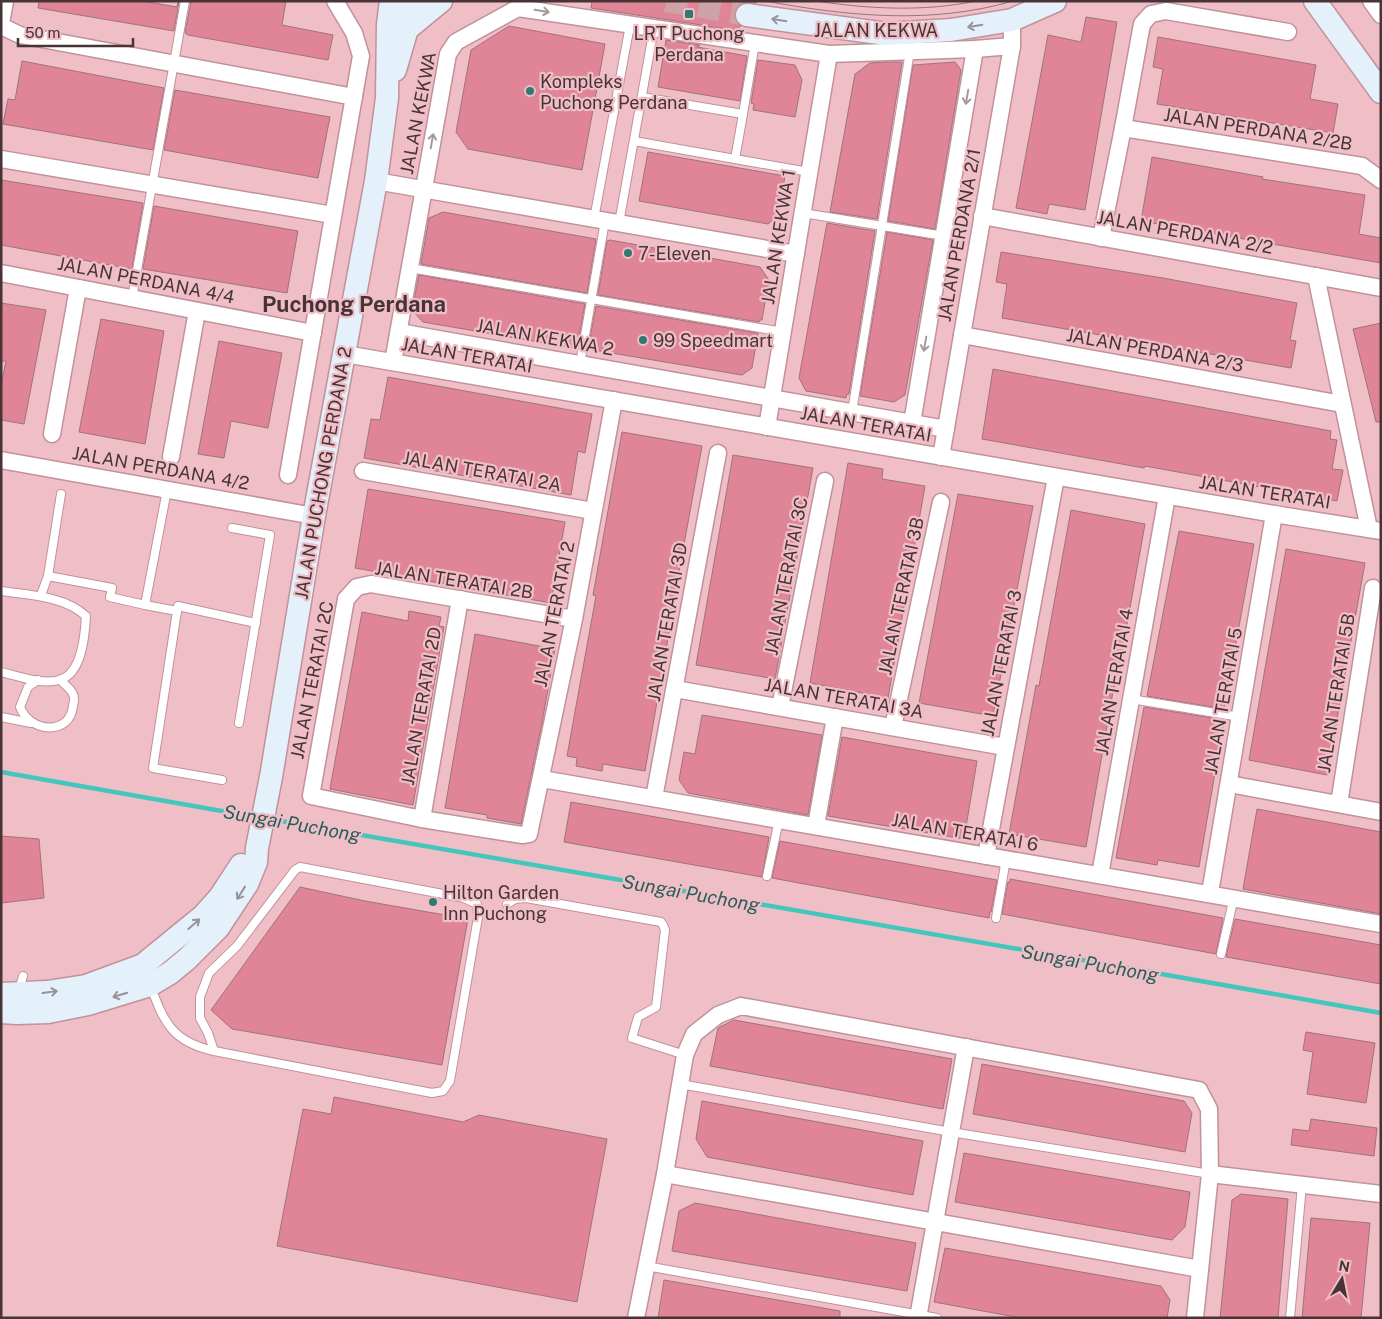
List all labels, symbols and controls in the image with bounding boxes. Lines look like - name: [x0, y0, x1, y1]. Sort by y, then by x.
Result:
- one-way arrow: [533, 7, 549, 17]
- marker: LRT Puchong Perdana: [683, 8, 695, 20]
- scale bar: [18, 15, 132, 47]
- one-way arrow: [772, 15, 788, 25]
- street label: JALAN KEKWA: [814, 20, 938, 41]
- one-way arrow: [968, 22, 984, 32]
- place label: LRT Puchong Perdana: [633, 23, 745, 65]
- text: 50 m: [25, 24, 60, 41]
- street label: JALAN KEKWA: [396, 50, 440, 176]
- place label: Kompleks Puchong Perdana: [540, 71, 687, 113]
- marker: Kompleks Puchong Perdana: [524, 85, 536, 97]
- one-way arrow: [962, 89, 972, 105]
- street label: JALAN PERDANA 2/2B: [1162, 104, 1354, 154]
- one-way arrow: [428, 133, 438, 149]
- street label: JALAN PERDANA 2/1: [933, 147, 985, 323]
- street label: JALAN KEKWA 1: [757, 168, 799, 306]
- street label: JALAN PERDANA 2/2: [1095, 206, 1275, 258]
- place label: 7-Eleven: [638, 243, 711, 264]
- marker: 7-Eleven: [622, 247, 634, 259]
- street label: JALAN PERDANA 4/4: [56, 253, 236, 307]
- district label: Puchong Perdana: [262, 291, 446, 317]
- street label: JALAN KEKWA 2: [474, 315, 616, 359]
- street label: JALAN PERDANA 2/3: [1065, 324, 1245, 376]
- place label: 99 Speedmart: [653, 330, 773, 351]
- street label: JALAN TERATAI: [400, 333, 534, 377]
- marker: 99 Speedmart: [637, 334, 649, 346]
- one-way arrow: [920, 335, 930, 351]
- street label: JALAN PUCHONG PERDANA 2: [290, 345, 356, 601]
- street label: JALAN TERATAI: [799, 402, 933, 446]
- street label: JALAN PERDANA 4/2: [71, 442, 251, 494]
- street label: JALAN TERATAI 2A: [401, 447, 563, 495]
- street label: JALAN TERATAI: [1198, 471, 1332, 513]
- street label: JALAN TERATAI 3C: [760, 495, 812, 657]
- street label: JALAN TERATAI 3B: [874, 515, 928, 677]
- street label: JALAN TERATAI 2: [530, 539, 578, 689]
- street label: JALAN TERATAI 3D: [643, 541, 691, 703]
- street label: JALAN TERATAI 2B: [373, 557, 535, 603]
- street label: JALAN TERATAI 3: [977, 588, 1025, 738]
- street label: JALAN TERATAI 2C: [286, 599, 338, 761]
- street label: JALAN TERATAI 4: [1091, 607, 1137, 757]
- street label: JALAN TERATAI 5B: [1313, 612, 1359, 774]
- street label: JALAN TERATAI 2D: [397, 625, 445, 787]
- street label: JALAN TERATAI 5: [1200, 626, 1246, 776]
- street label: JALAN TERATAI 3A: [763, 674, 926, 722]
- water label: Sungai Puchong: [222, 800, 363, 846]
- street label: JALAN TERATAI 6: [890, 809, 1040, 855]
- water label: Sungai Puchong: [621, 870, 762, 916]
- place label: Hilton Garden Inn Puchong: [443, 882, 559, 924]
- one-way arrow: [236, 886, 246, 900]
- marker: Hilton Garden Inn Puchong: [427, 896, 439, 908]
- one-way arrow: [187, 919, 200, 930]
- water label: Sungai Puchong: [1020, 940, 1161, 986]
- one-way arrow: [42, 987, 58, 997]
- one-way arrow: [112, 991, 128, 1001]
- north arrow: [1317, 1254, 1367, 1304]
- text: N: [1337, 1257, 1351, 1275]

